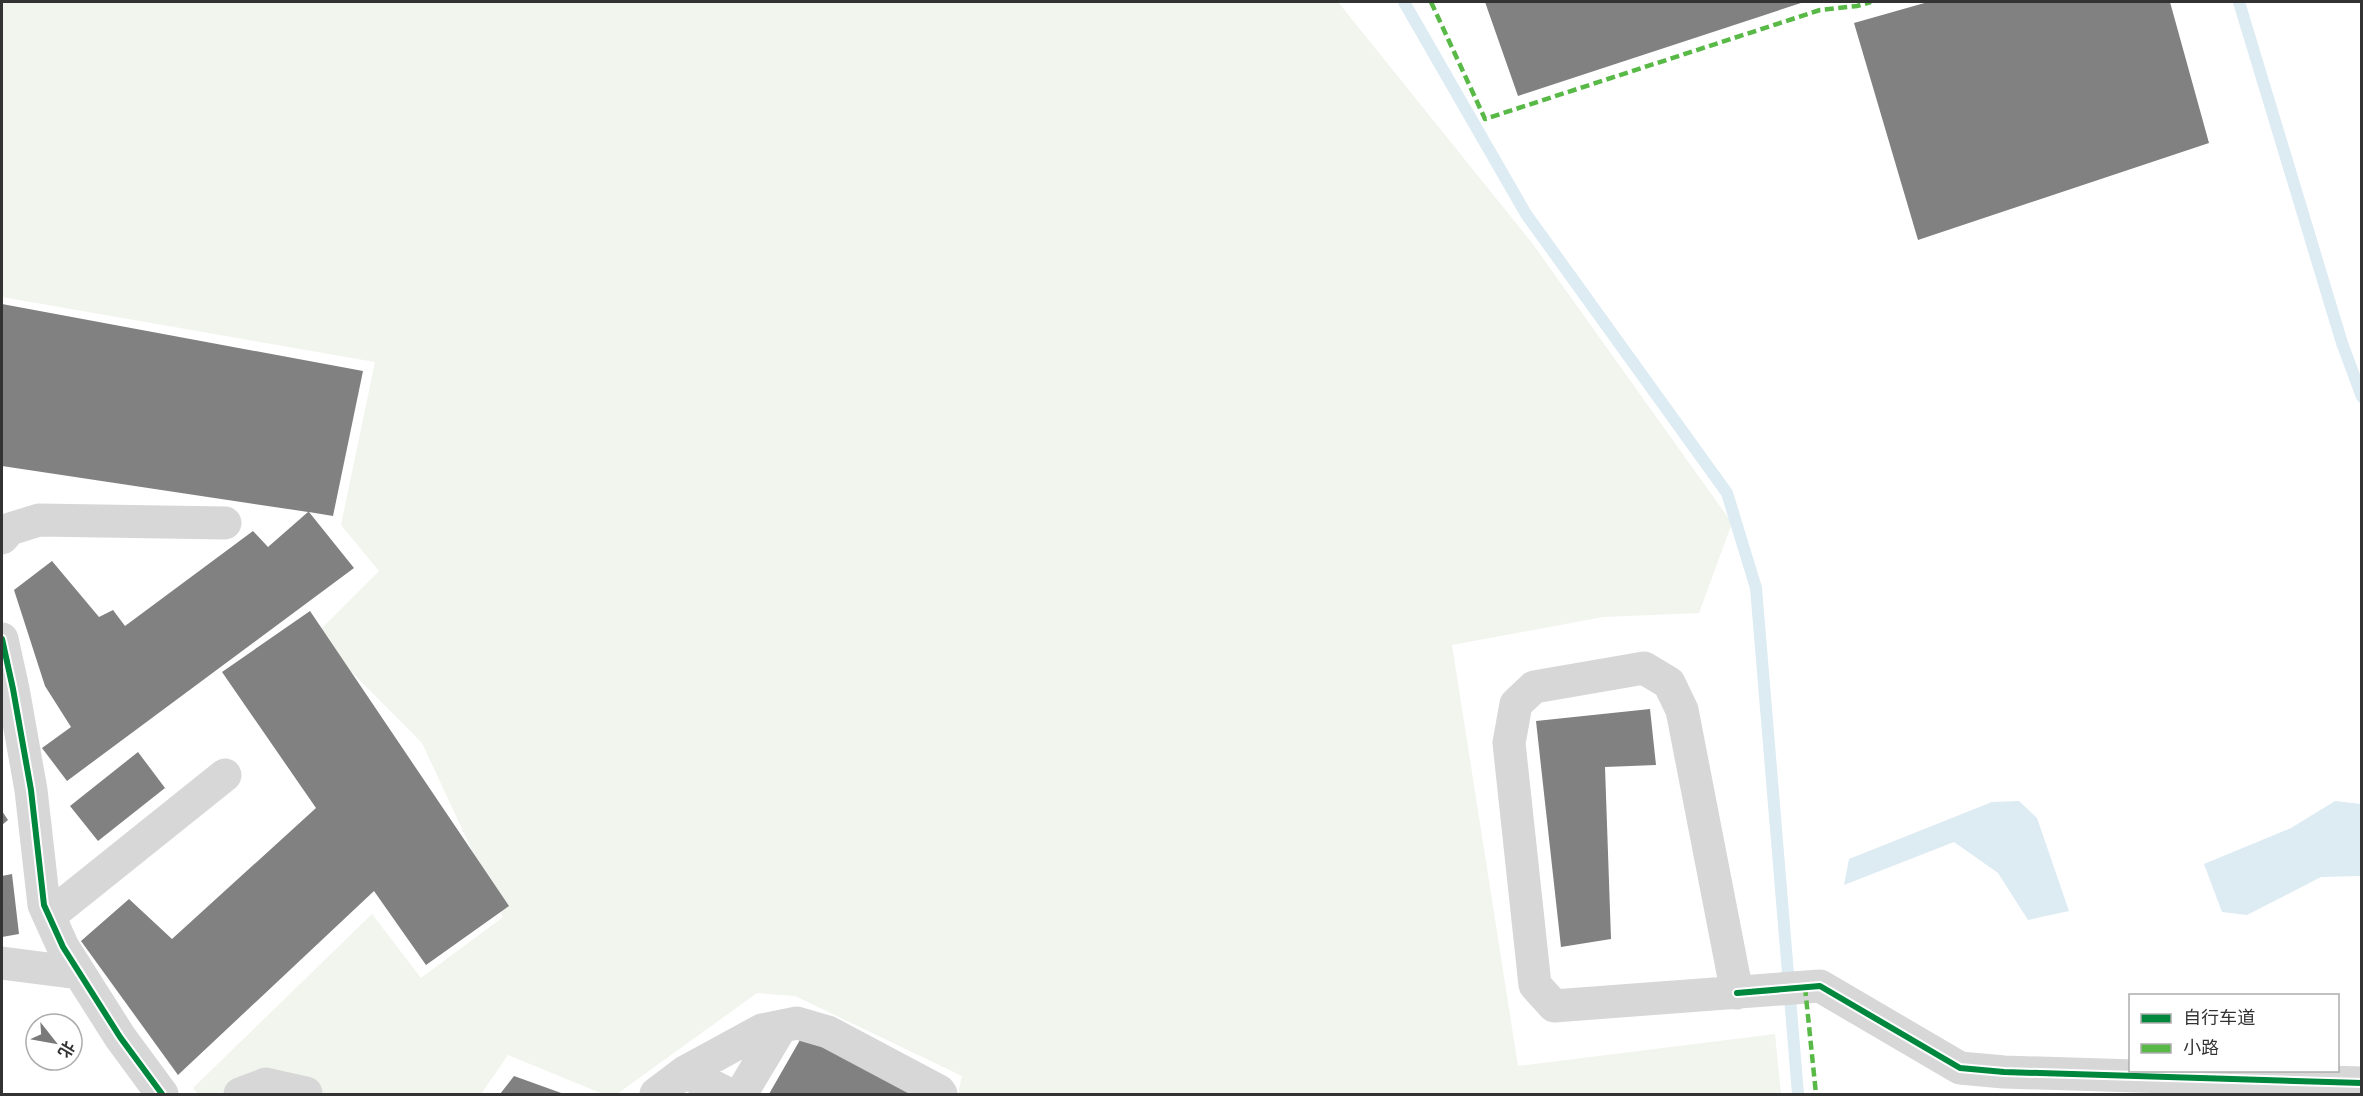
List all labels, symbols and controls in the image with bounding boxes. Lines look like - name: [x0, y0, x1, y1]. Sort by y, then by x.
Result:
- legend: [2129, 994, 2339, 1072]
- text: 自行车道: [2183, 1007, 2255, 1028]
- north arrow: [24, 1012, 84, 1072]
- text: 小路: [2183, 1037, 2219, 1058]
- text: 北: [54, 1038, 79, 1061]

